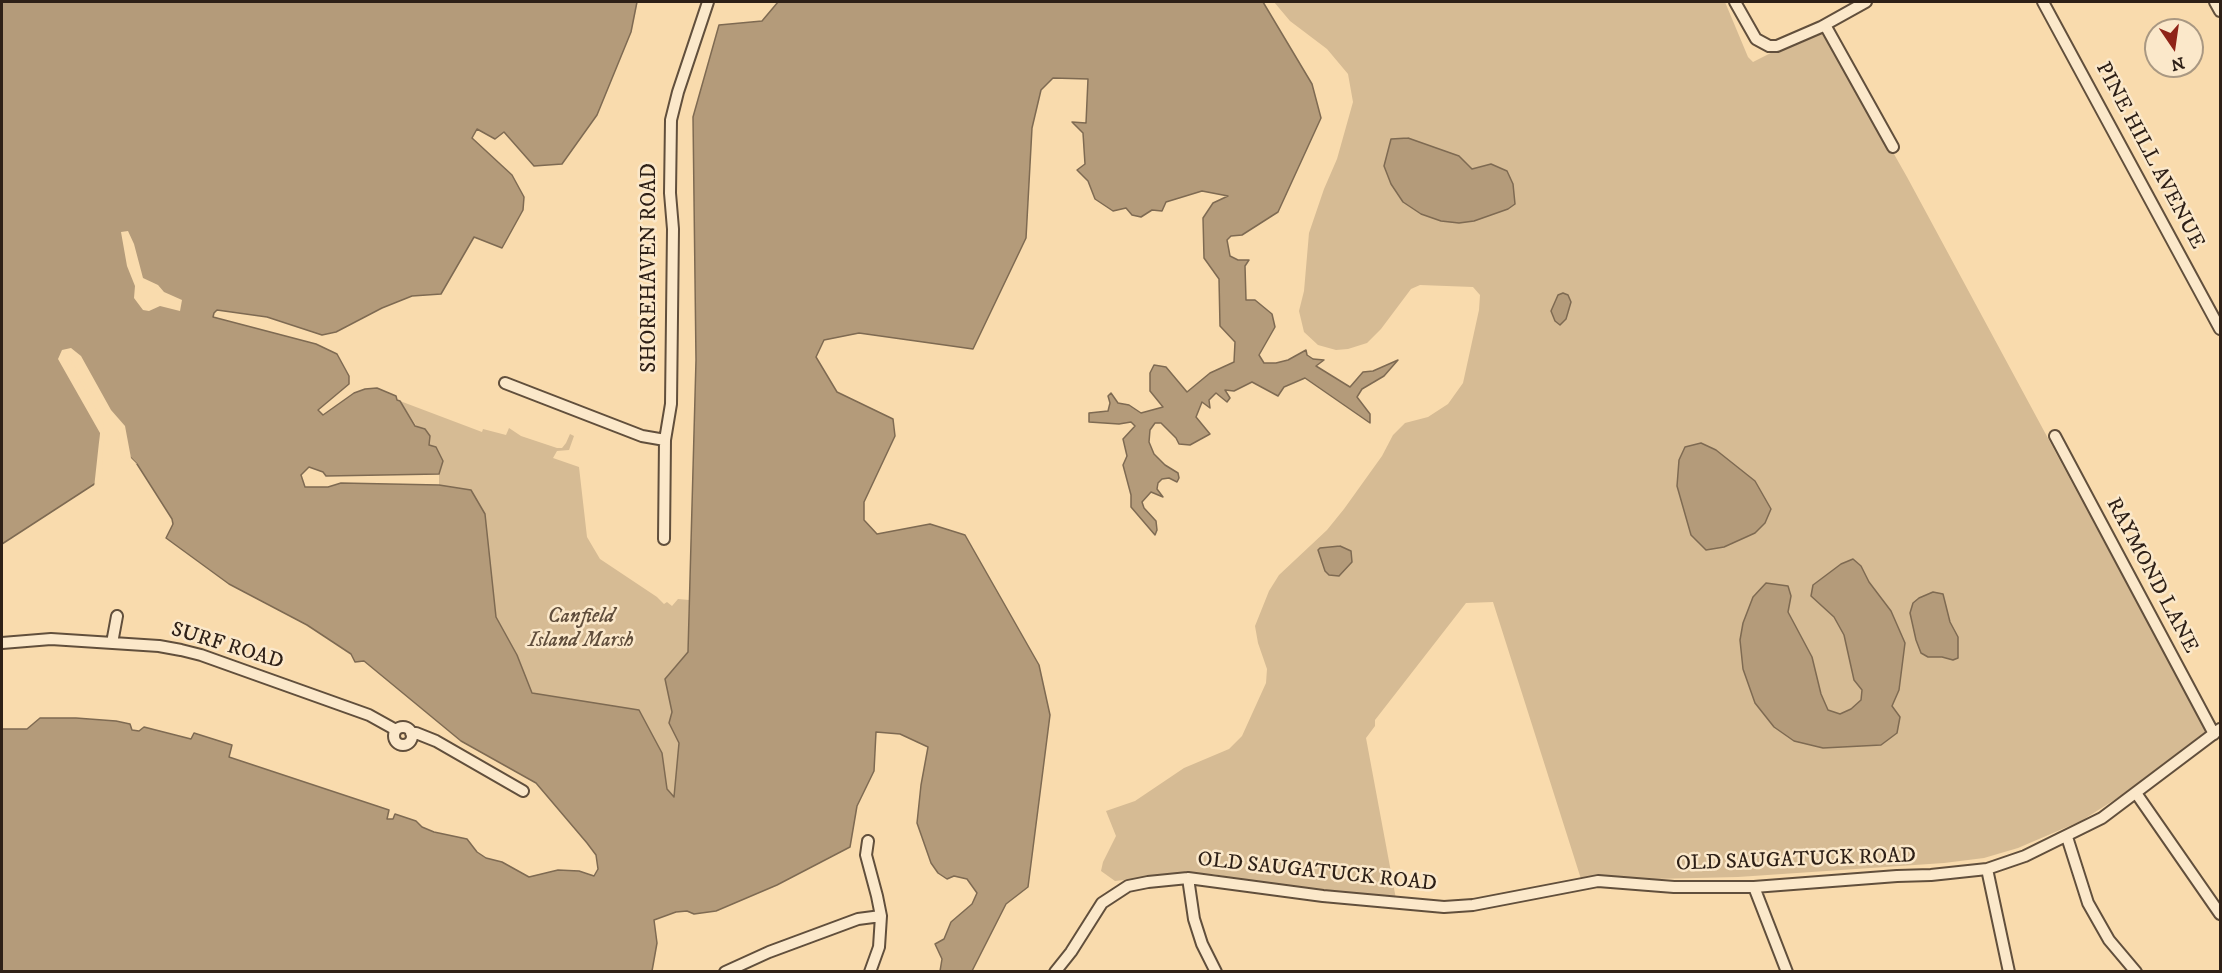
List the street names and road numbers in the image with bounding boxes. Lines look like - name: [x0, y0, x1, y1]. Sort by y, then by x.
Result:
- street label: PINE HILL AVENUE: [2089, 58, 2209, 254]
- street label: SHOREHAVEN ROAD: [638, 163, 664, 373]
- street label: RAYMOND LANE: [2099, 494, 2203, 658]
- street label: SURF ROAD: [168, 618, 286, 676]
- street label: OLD SAUGATUCK ROAD: [1676, 844, 1916, 878]
- street label: OLD SAUGATUCK ROAD: [1196, 848, 1438, 898]

